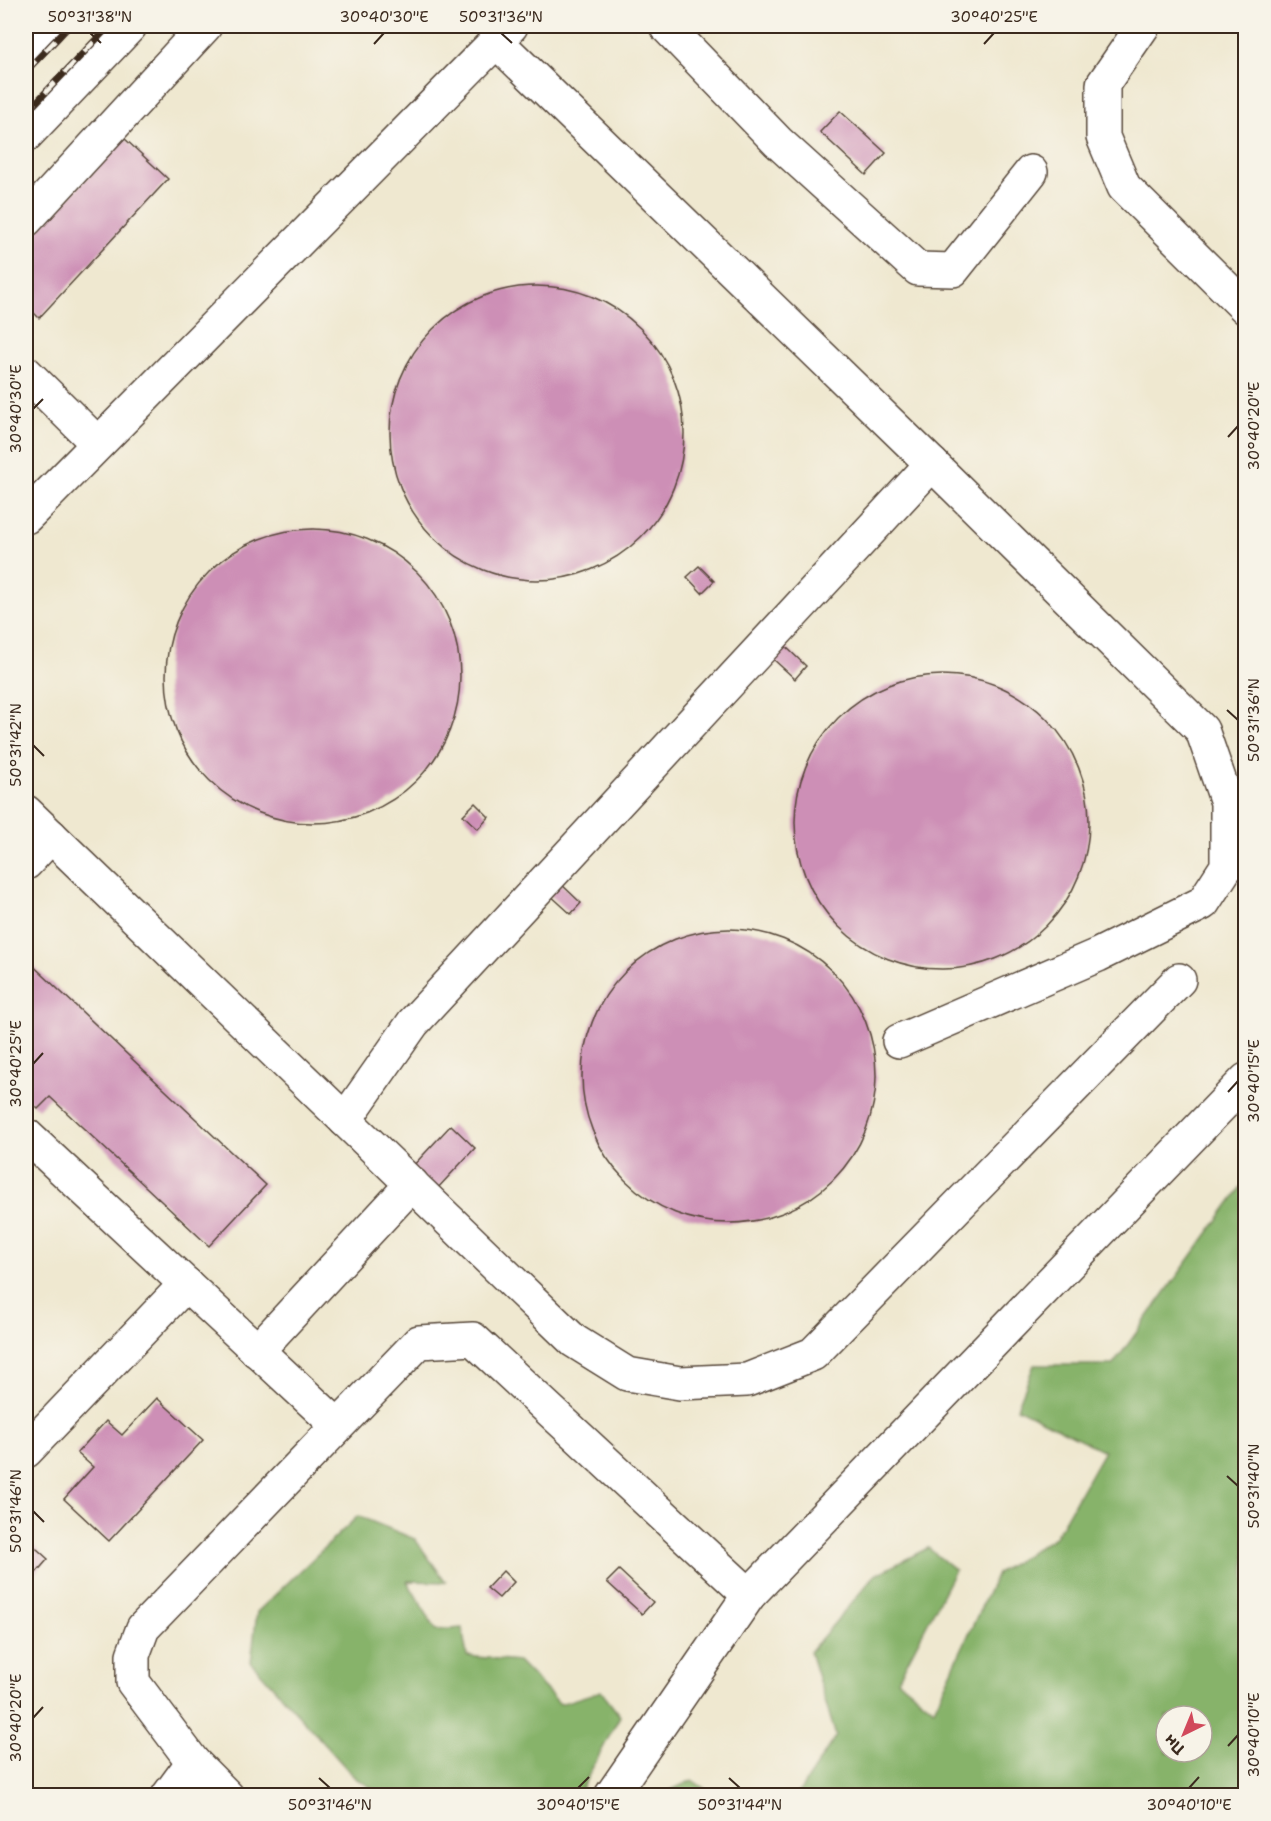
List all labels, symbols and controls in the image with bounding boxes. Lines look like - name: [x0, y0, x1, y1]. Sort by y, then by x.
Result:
- text: 50°31'38"N: [48, 7, 132, 27]
- text: 30°40'30"E: [339, 7, 429, 27]
- text: 50°31'36"N: [459, 7, 543, 27]
- text: 30°40'25"E: [950, 7, 1038, 27]
- text: 30°40'30"E: [6, 364, 26, 454]
- text: 30°40'20"E: [1244, 382, 1264, 470]
- text: 50°31'36"N: [1244, 678, 1264, 762]
- text: 50°31'42"N: [6, 703, 26, 787]
- text: 30°40'25"E: [6, 1020, 26, 1108]
- text: 30°40'15"E: [1244, 1039, 1264, 1123]
- text: 50°31'40"N: [1244, 1444, 1264, 1529]
- text: 50°31'46"N: [6, 1469, 26, 1553]
- text: 30°40'20"E: [6, 1674, 26, 1762]
- text: 30°40'10"E: [1244, 1692, 1264, 1778]
- north arrow: [1154, 1704, 1214, 1764]
- text: Пн: [1159, 1730, 1189, 1759]
- text: 50°31'46"N: [288, 1795, 372, 1815]
- text: 30°40'15"E: [536, 1795, 620, 1815]
- text: 50°31'44"N: [698, 1795, 782, 1815]
- text: 30°40'10"E: [1146, 1795, 1232, 1815]

